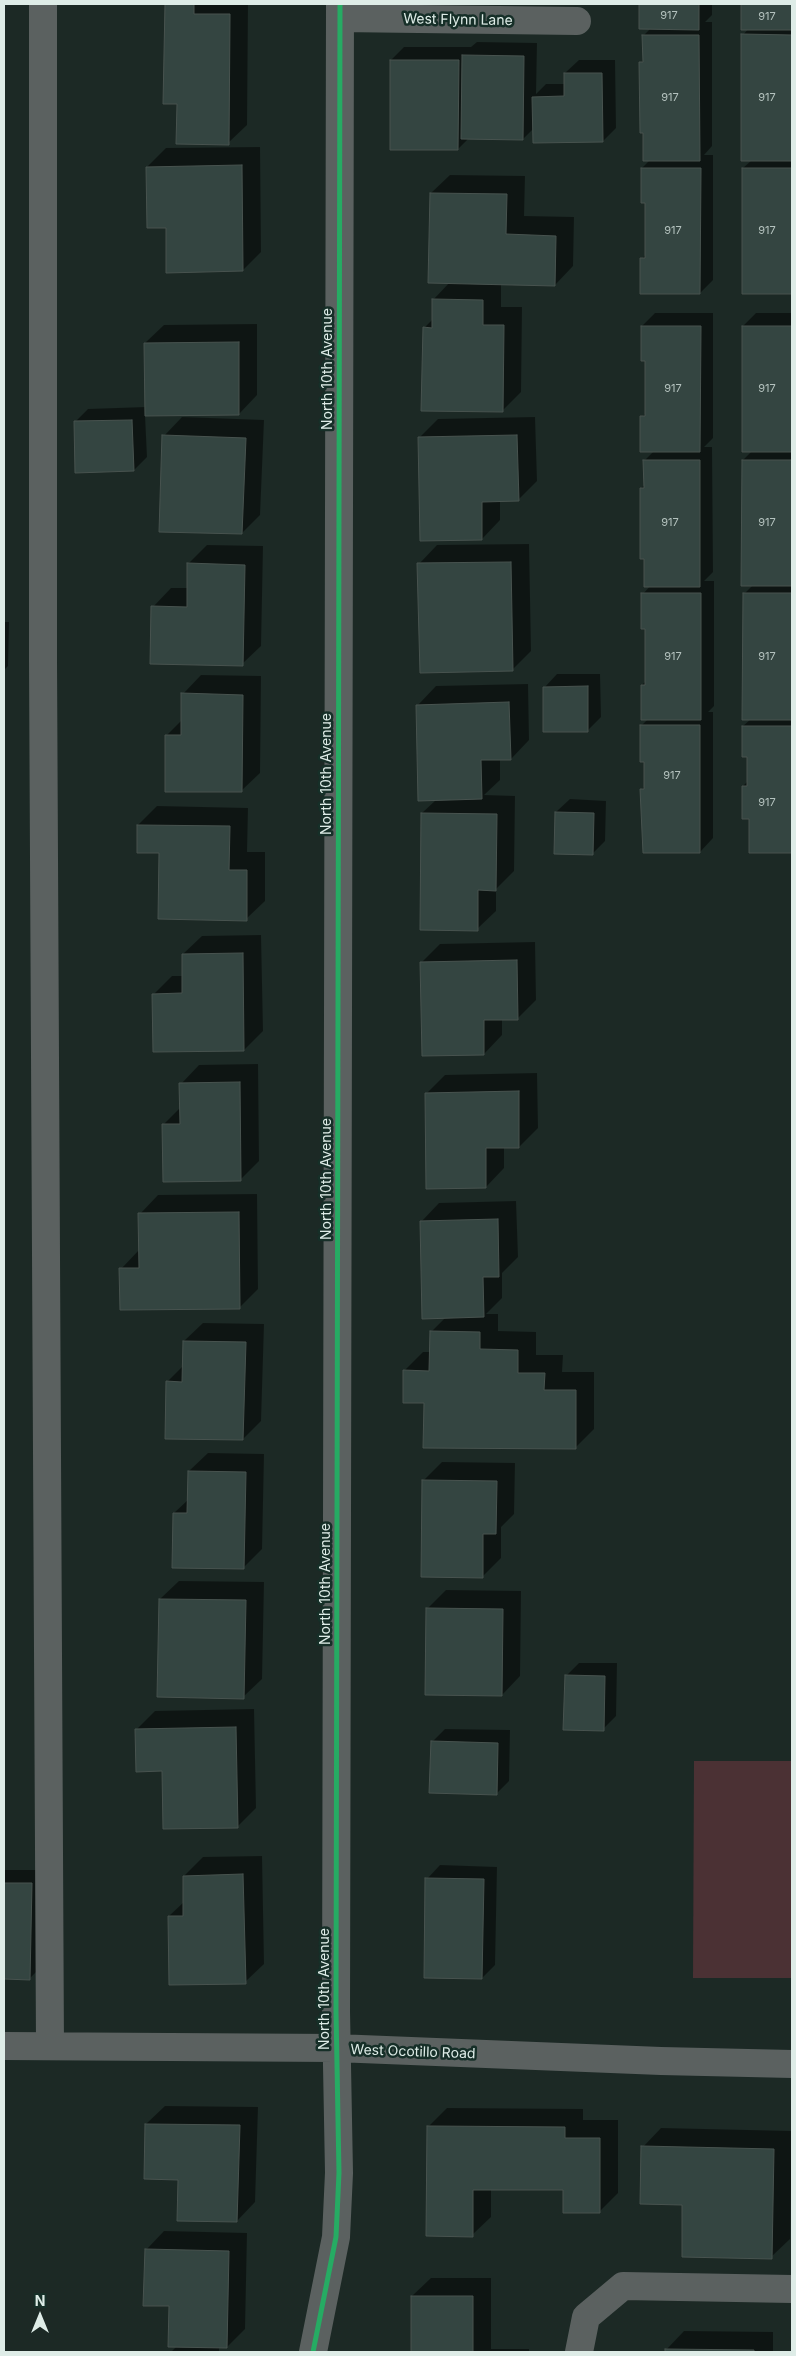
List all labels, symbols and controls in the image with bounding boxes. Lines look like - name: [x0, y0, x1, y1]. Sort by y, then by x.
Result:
- house number: 917: [660, 9, 678, 23]
- house number: 917: [758, 10, 776, 24]
- street label: West Flynn Lane: [403, 11, 513, 29]
- house number: 917: [661, 91, 679, 105]
- house number: 917: [758, 91, 776, 105]
- house number: 917: [664, 224, 682, 238]
- house number: 917: [758, 224, 776, 238]
- street label: North 10th Avenue: [320, 308, 336, 430]
- house number: 917: [664, 382, 682, 396]
- house number: 917: [758, 382, 776, 396]
- house number: 917: [661, 516, 679, 530]
- house number: 917: [758, 516, 776, 530]
- house number: 917: [664, 650, 682, 664]
- house number: 917: [758, 650, 776, 664]
- street label: North 10th Avenue: [319, 713, 335, 835]
- house number: 917: [663, 769, 681, 783]
- house number: 917: [758, 796, 776, 810]
- street label: North 10th Avenue: [319, 1118, 335, 1240]
- street label: North 10th Avenue: [318, 1523, 334, 1645]
- street label: North 10th Avenue: [317, 1928, 333, 2050]
- street label: West Ocotillo Road: [350, 2041, 476, 2063]
- north arrow: [15, 2291, 65, 2341]
- text: N: [35, 2292, 45, 2309]

